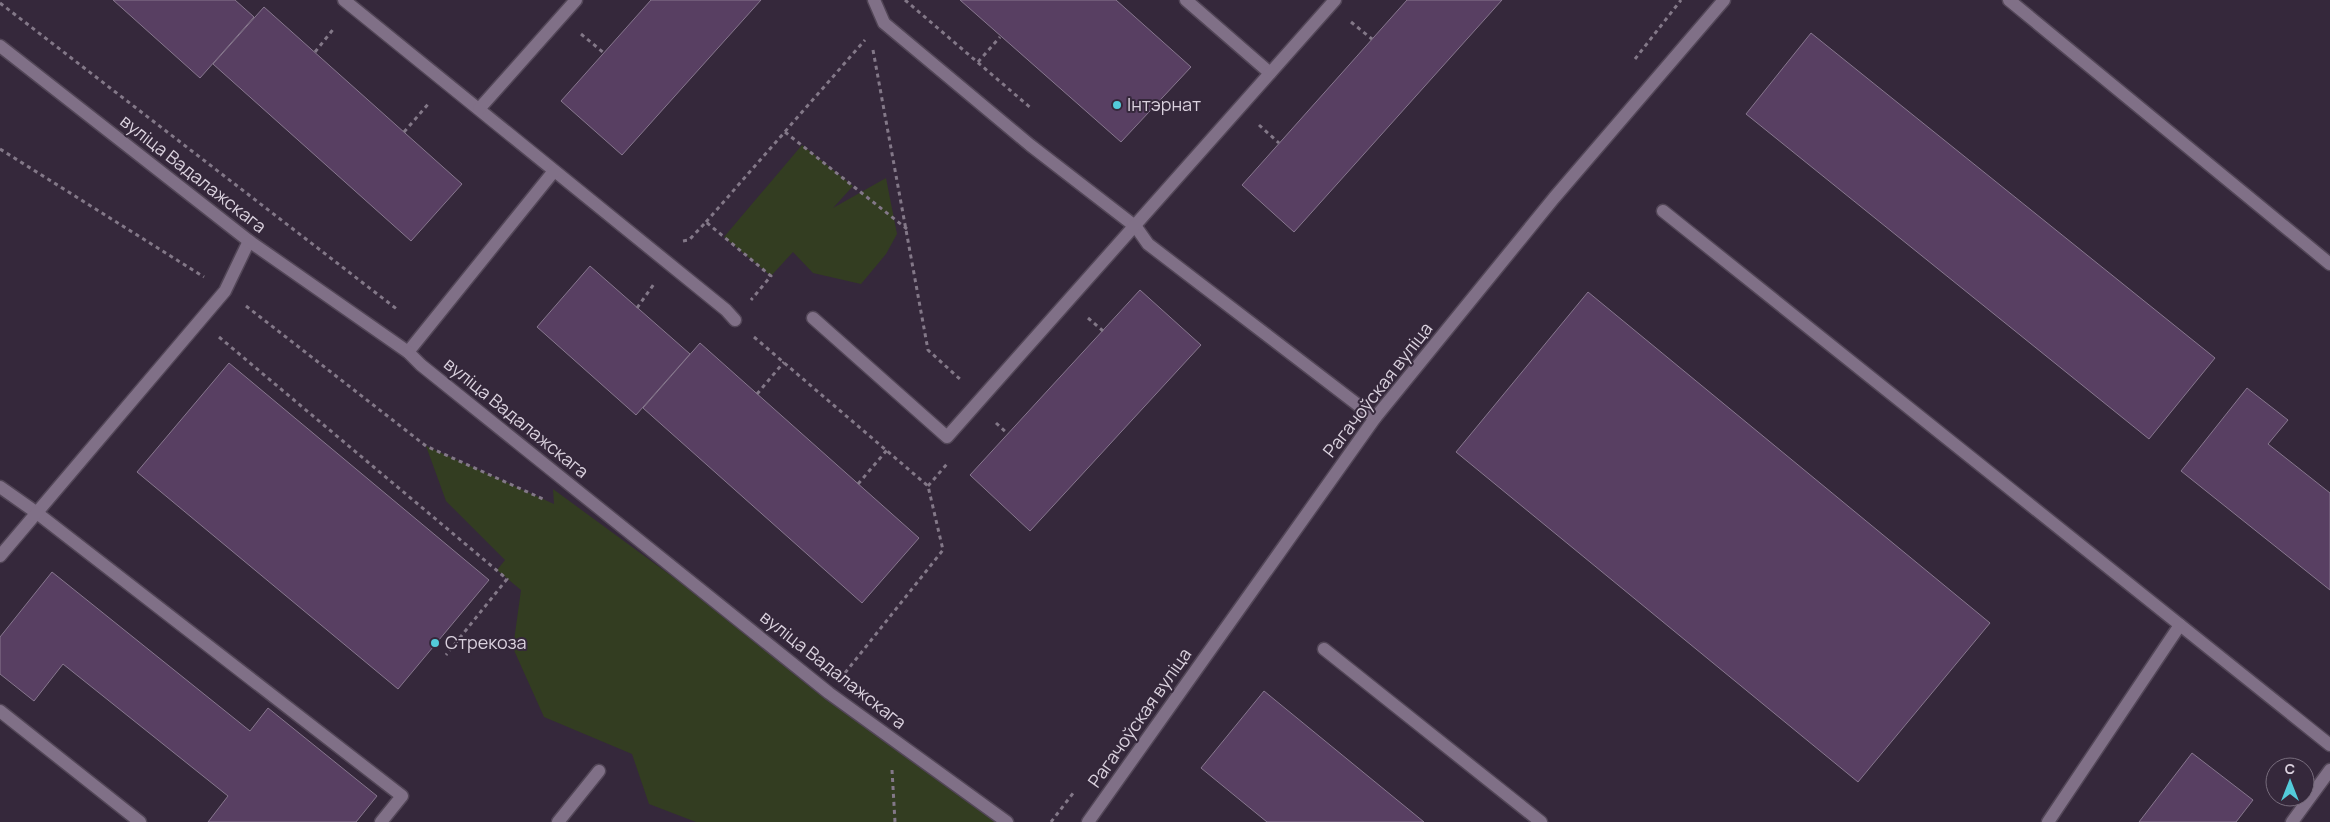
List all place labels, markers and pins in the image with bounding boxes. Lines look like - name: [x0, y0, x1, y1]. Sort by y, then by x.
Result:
- place label: Інтэрнат: [1127, 92, 1201, 116]
- marker: Інтэрнат: [1111, 99, 1123, 111]
- place label: Стрекоза: [445, 630, 527, 654]
- marker: Стрекоза: [429, 637, 441, 649]

